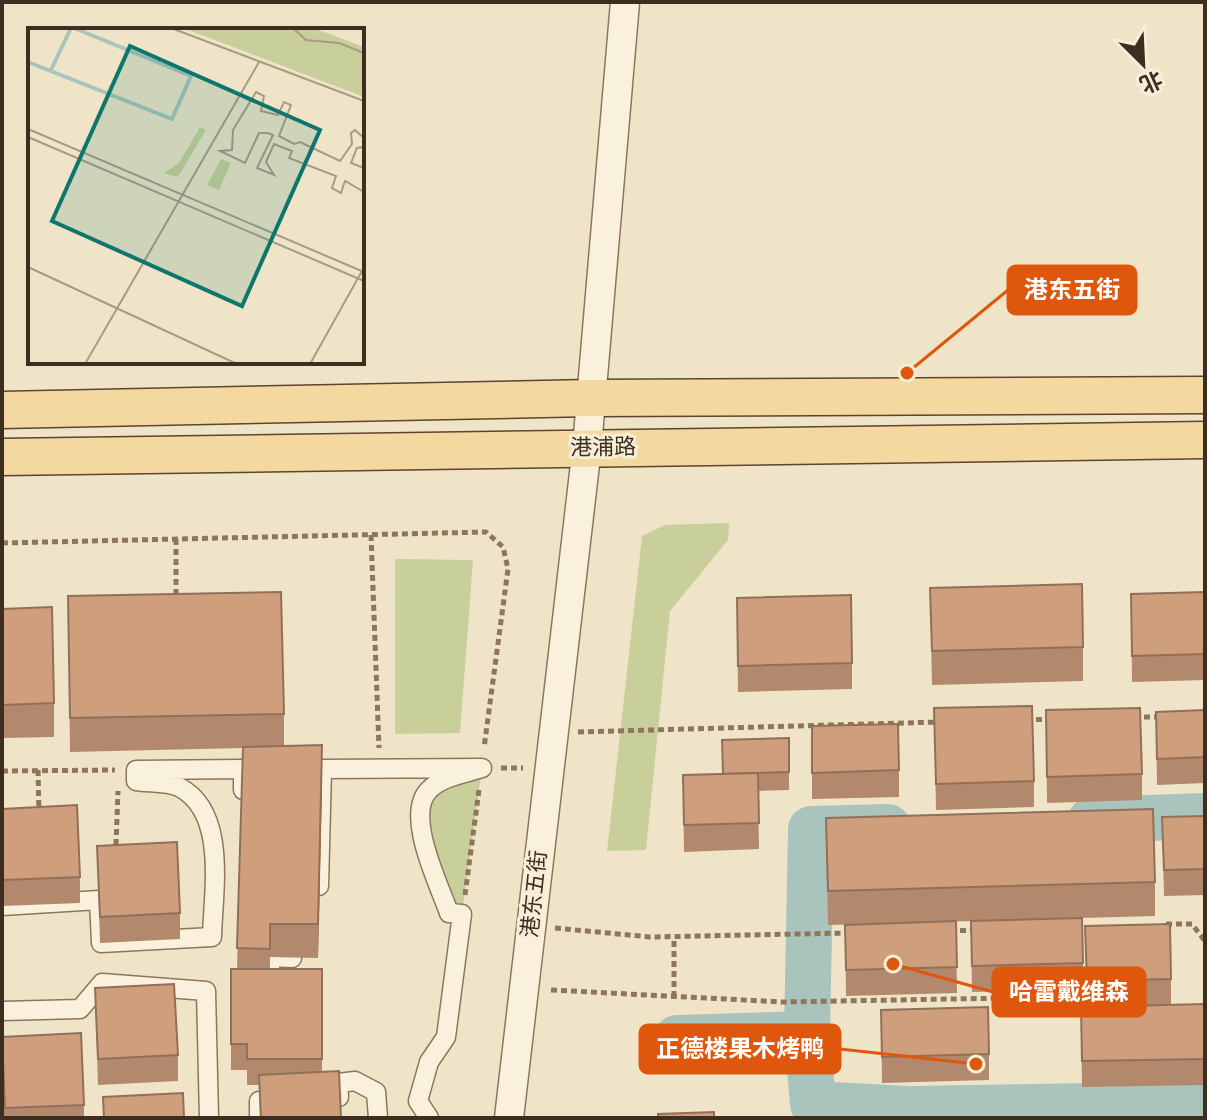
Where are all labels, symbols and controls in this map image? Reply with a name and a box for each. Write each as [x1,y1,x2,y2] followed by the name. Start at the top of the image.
[1103,24,1183,104] north arrow
[28,28,364,364] inset map
[1135,65,1166,99] text: 北
[1008,266,1136,314] callout: 港东五街
[1024,276,1120,304] text: 港东五街
[570,433,636,461] street label: 港浦路
[516,849,552,939] street label: 港东五街
[993,968,1145,1016] callout: 哈雷戴维森
[1009,978,1129,1006] text: 哈雷戴维森
[640,1025,840,1073] callout: 正德楼果木烤鸭
[656,1035,824,1063] text: 正德楼果木烤鸭

